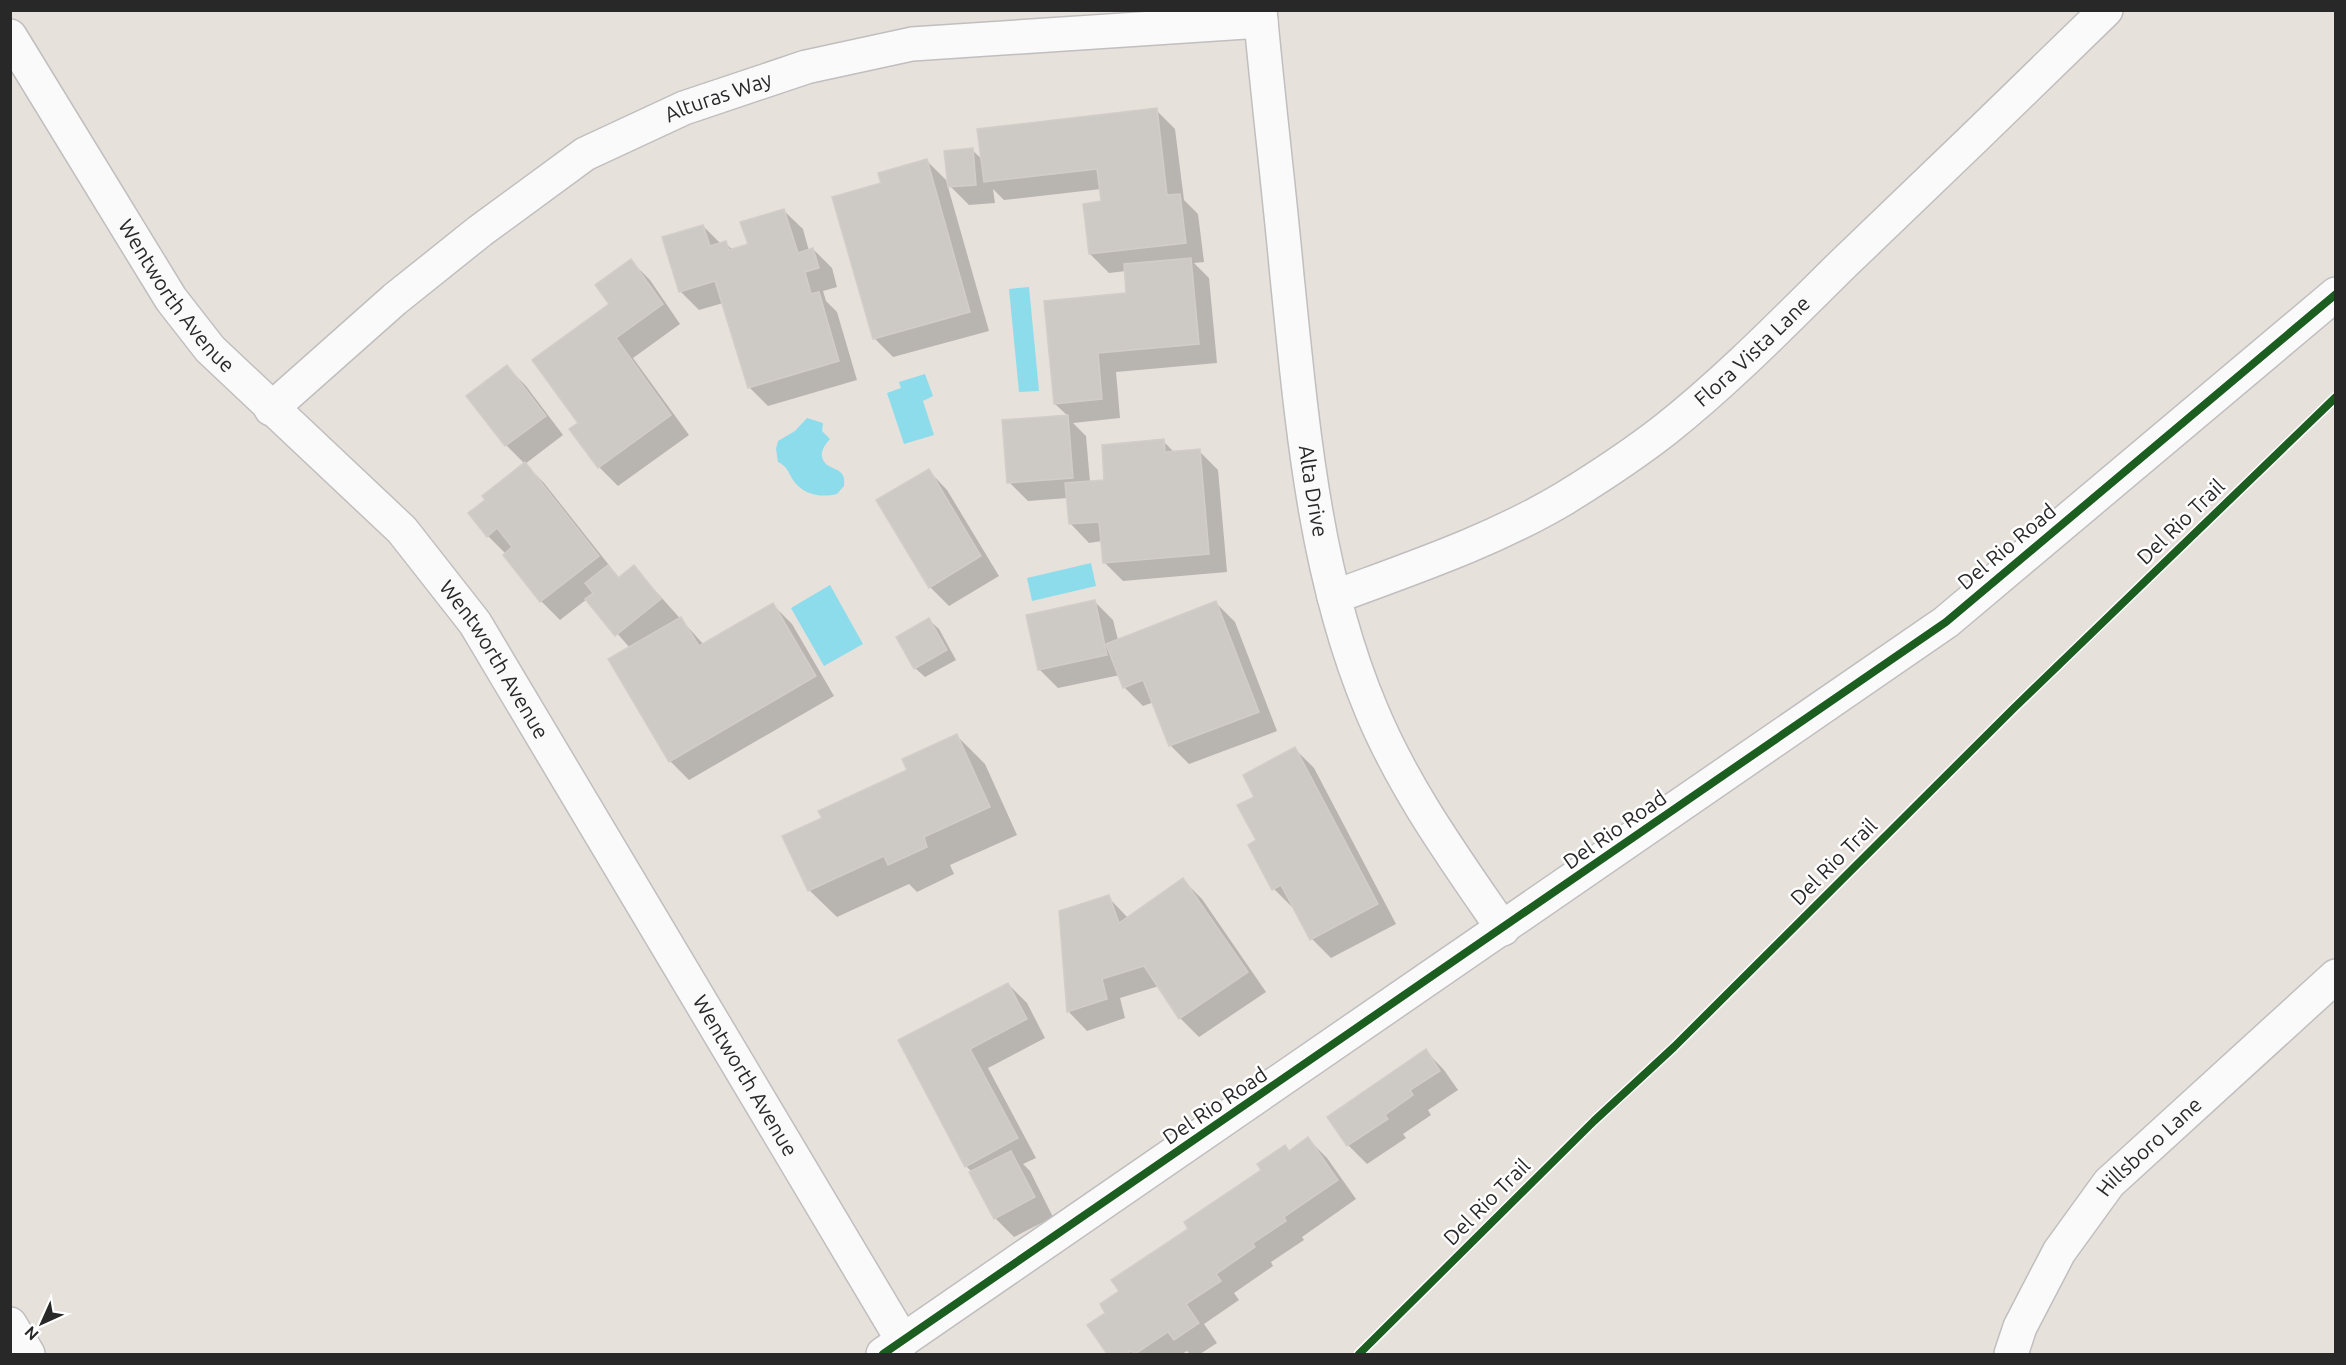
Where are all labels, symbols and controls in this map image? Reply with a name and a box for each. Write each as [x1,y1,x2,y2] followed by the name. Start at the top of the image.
[660,66,775,126] street label: Alturas Way
[114,215,240,377] street label: Wentworth Avenue
[1689,291,1814,411] street label: Flora Vista Lane
[1295,443,1333,539] street label: Alta Drive
[2132,474,2229,569] street label: Del Rio Trail
[1953,498,2060,594] street label: Del Rio Road
[435,575,554,743] street label: Wentworth Avenue
[1558,785,1671,874] street label: Del Rio Road
[1785,813,1881,909] street label: Del Rio Trail
[688,990,803,1160] street label: Wentworth Avenue
[1158,1062,1271,1149] street label: Del Rio Road
[2091,1092,2206,1200] street label: Hillsboro Lane
[1438,1153,1534,1249] street label: Del Rio Trail
[12,1293,72,1353] north arrow
[21,1323,42,1344] text: N

